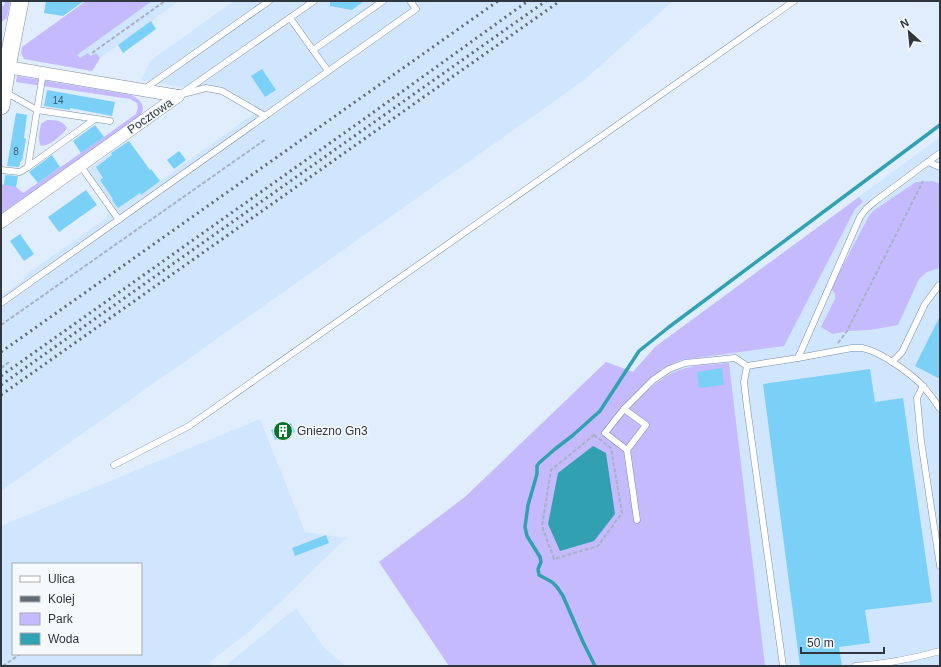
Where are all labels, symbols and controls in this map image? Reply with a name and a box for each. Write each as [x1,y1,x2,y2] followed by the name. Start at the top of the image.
[889,12,929,52] north arrow
[898,16,911,30] text: N
[52,95,64,106] house number: 14
[125,95,176,137] street label: Pocztowa
[13,146,19,157] house number: 8
[272,420,294,442] building icon: Gniezno Gn3
[297,424,368,438] place label: Gniezno Gn3
[12,563,142,655] legend
[48,572,75,586] text: Ulica
[48,592,75,606] text: Kolej
[48,612,74,626] text: Park
[801,629,884,655] scale bar
[48,632,79,646] text: Woda
[807,636,834,650] text: 50 m

